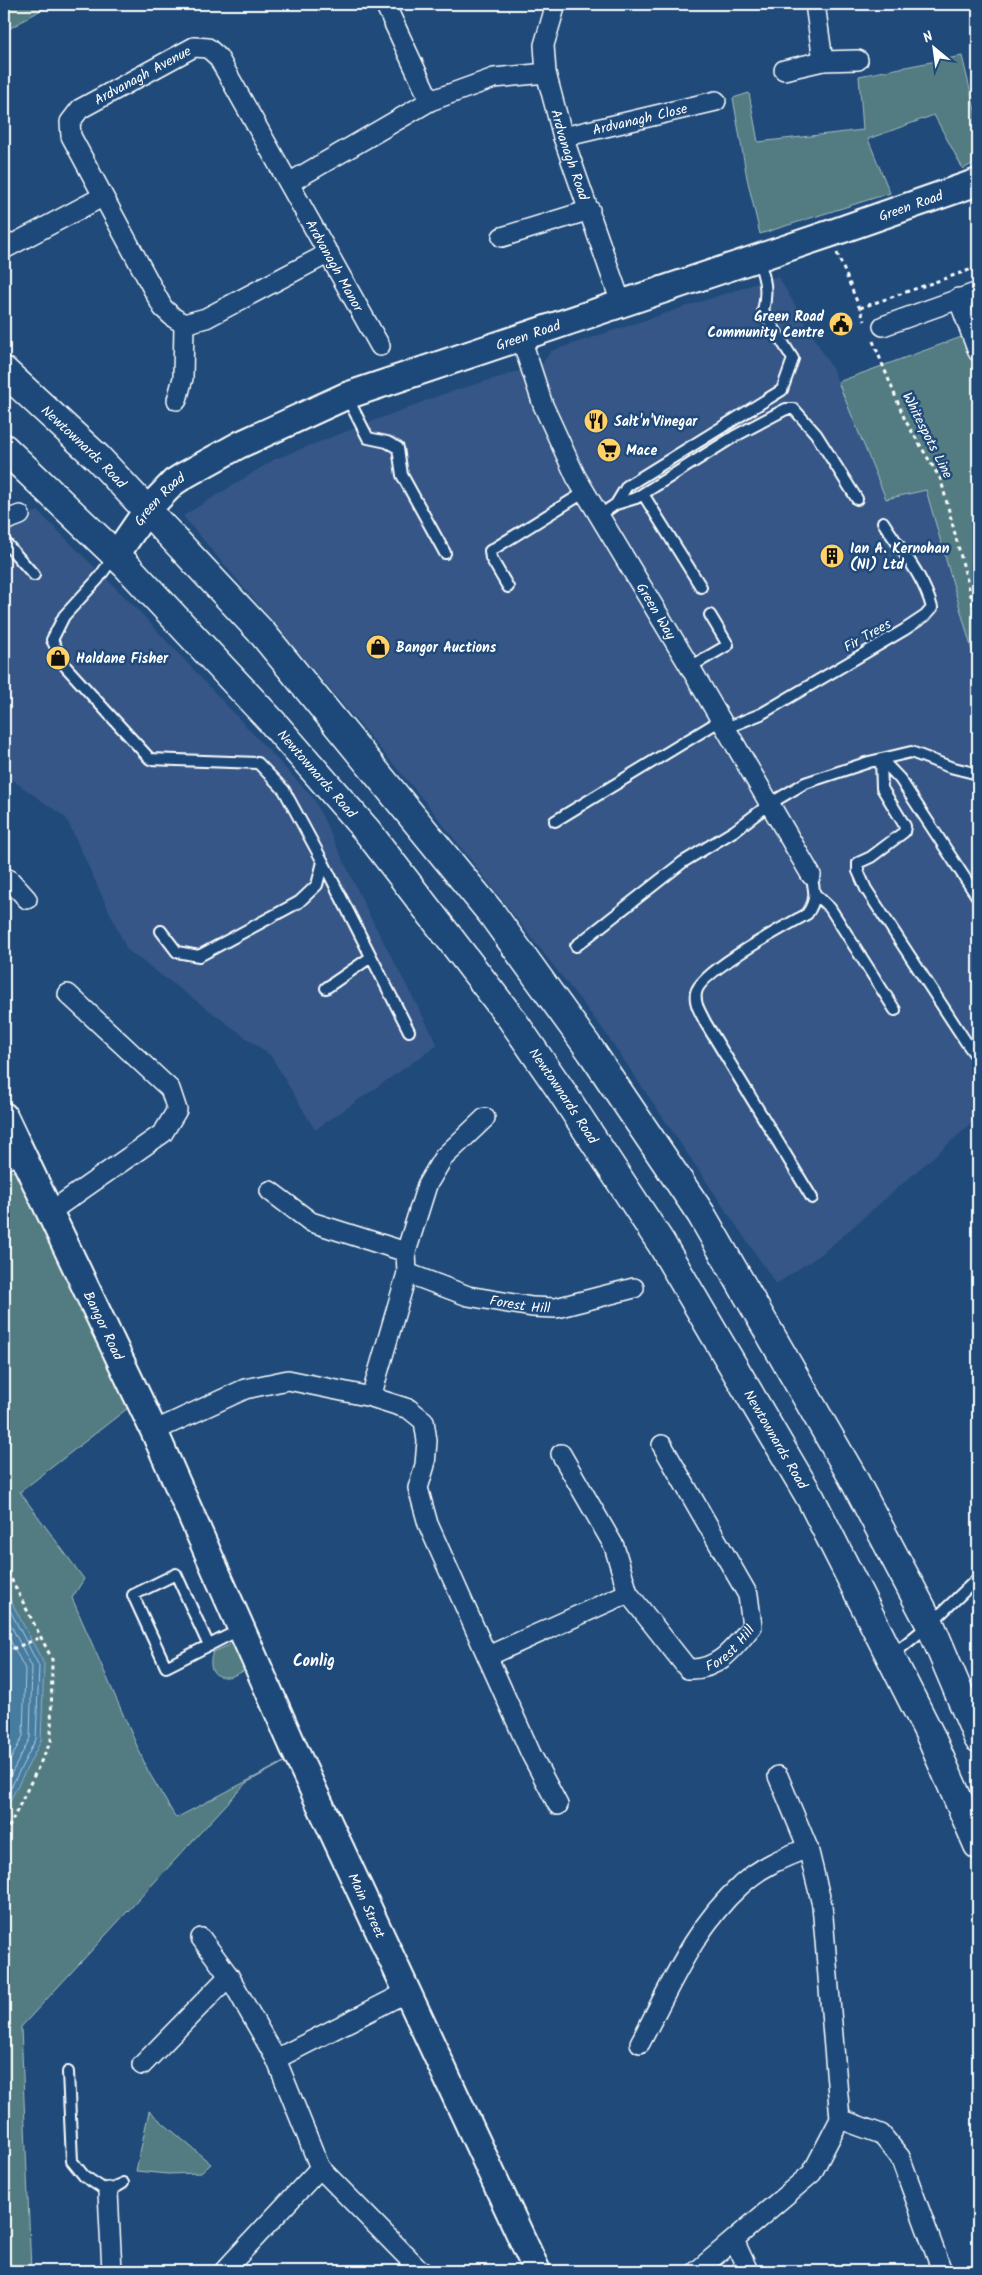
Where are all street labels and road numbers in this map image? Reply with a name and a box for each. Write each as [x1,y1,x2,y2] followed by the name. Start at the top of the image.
[90,40,196,111] street label: Ardvanagh Avenue
[590,98,691,142] street label: Ardvanagh Close
[544,107,595,204] street label: Ardvanagh Road
[876,185,947,228] street label: Green Road
[299,216,369,317] street label: Ardvanagh Manor
[493,315,565,357] street label: Green Road
[896,388,959,483] street label: Whitespots Line
[36,400,132,495] street label: Newtownards Road
[129,467,191,531] street label: Green Road
[630,579,681,645] street label: Green Way
[840,613,895,658] street label: Fir Trees
[271,725,362,824] street label: Newtownards Road
[523,1044,604,1150] street label: Newtownards Road
[77,1288,129,1365] street label: Bangor Road
[488,1290,551,1320] street label: Forest Hill
[737,1386,813,1494] street label: Newtownards Road
[702,1620,761,1678] street label: Forest Hill
[341,1870,391,1943] street label: Main Street

